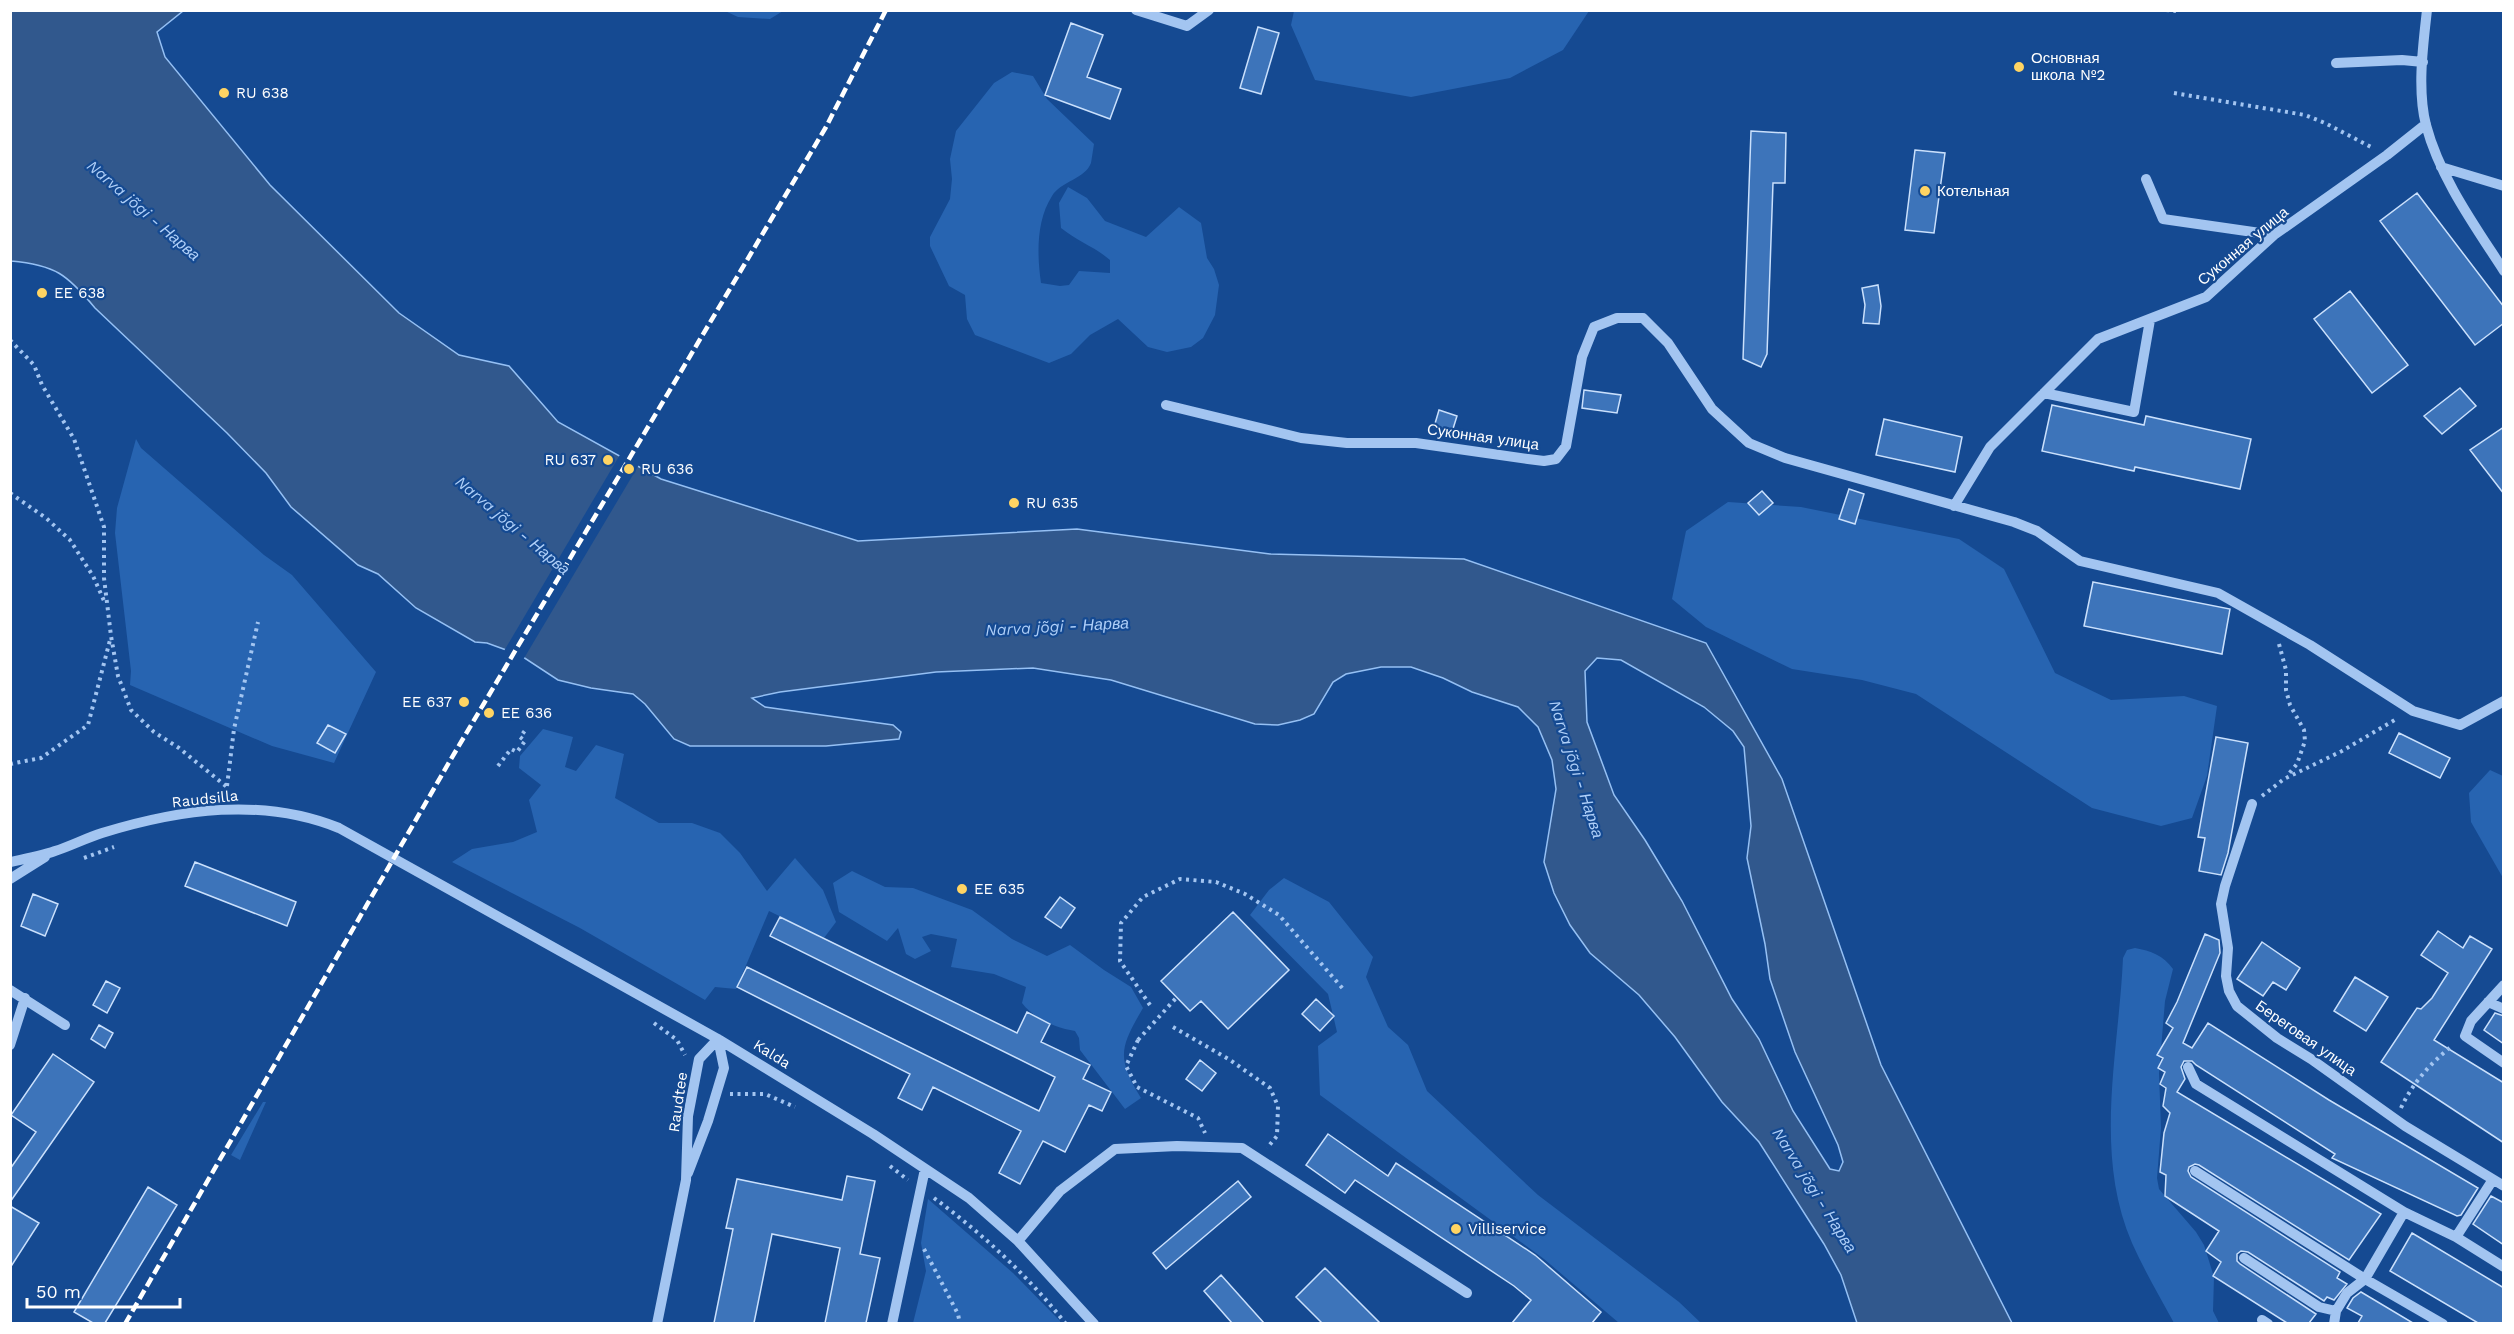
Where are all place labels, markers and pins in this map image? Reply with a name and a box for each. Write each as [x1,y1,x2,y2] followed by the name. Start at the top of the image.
[2031,49,2105,84] place label: Основная школа №2
[2012,60,2026,74] marker: Основная школа №2
[236,84,289,102] place label: RU 638
[217,86,231,100] marker: RU 638
[1937,182,2010,200] place label: Котельная
[1918,184,1932,198] marker: Котельная
[54,284,105,302] place label: EE 638
[35,286,49,300] marker: EE 638
[545,451,596,469] place label: RU 637
[601,453,615,467] marker: RU 637
[641,460,694,478] place label: RU 636
[622,462,636,476] marker: RU 636
[1026,494,1078,512] place label: RU 635
[1007,496,1021,510] marker: RU 635
[402,693,452,711] place label: EE 637
[457,695,471,709] marker: EE 637
[501,704,552,722] place label: EE 636
[482,706,496,720] marker: EE 636
[974,880,1025,898] place label: EE 635
[955,882,969,896] marker: EE 635
[1468,1220,1546,1238] place label: Villiservice
[1449,1222,1463,1236] marker: Villiservice

